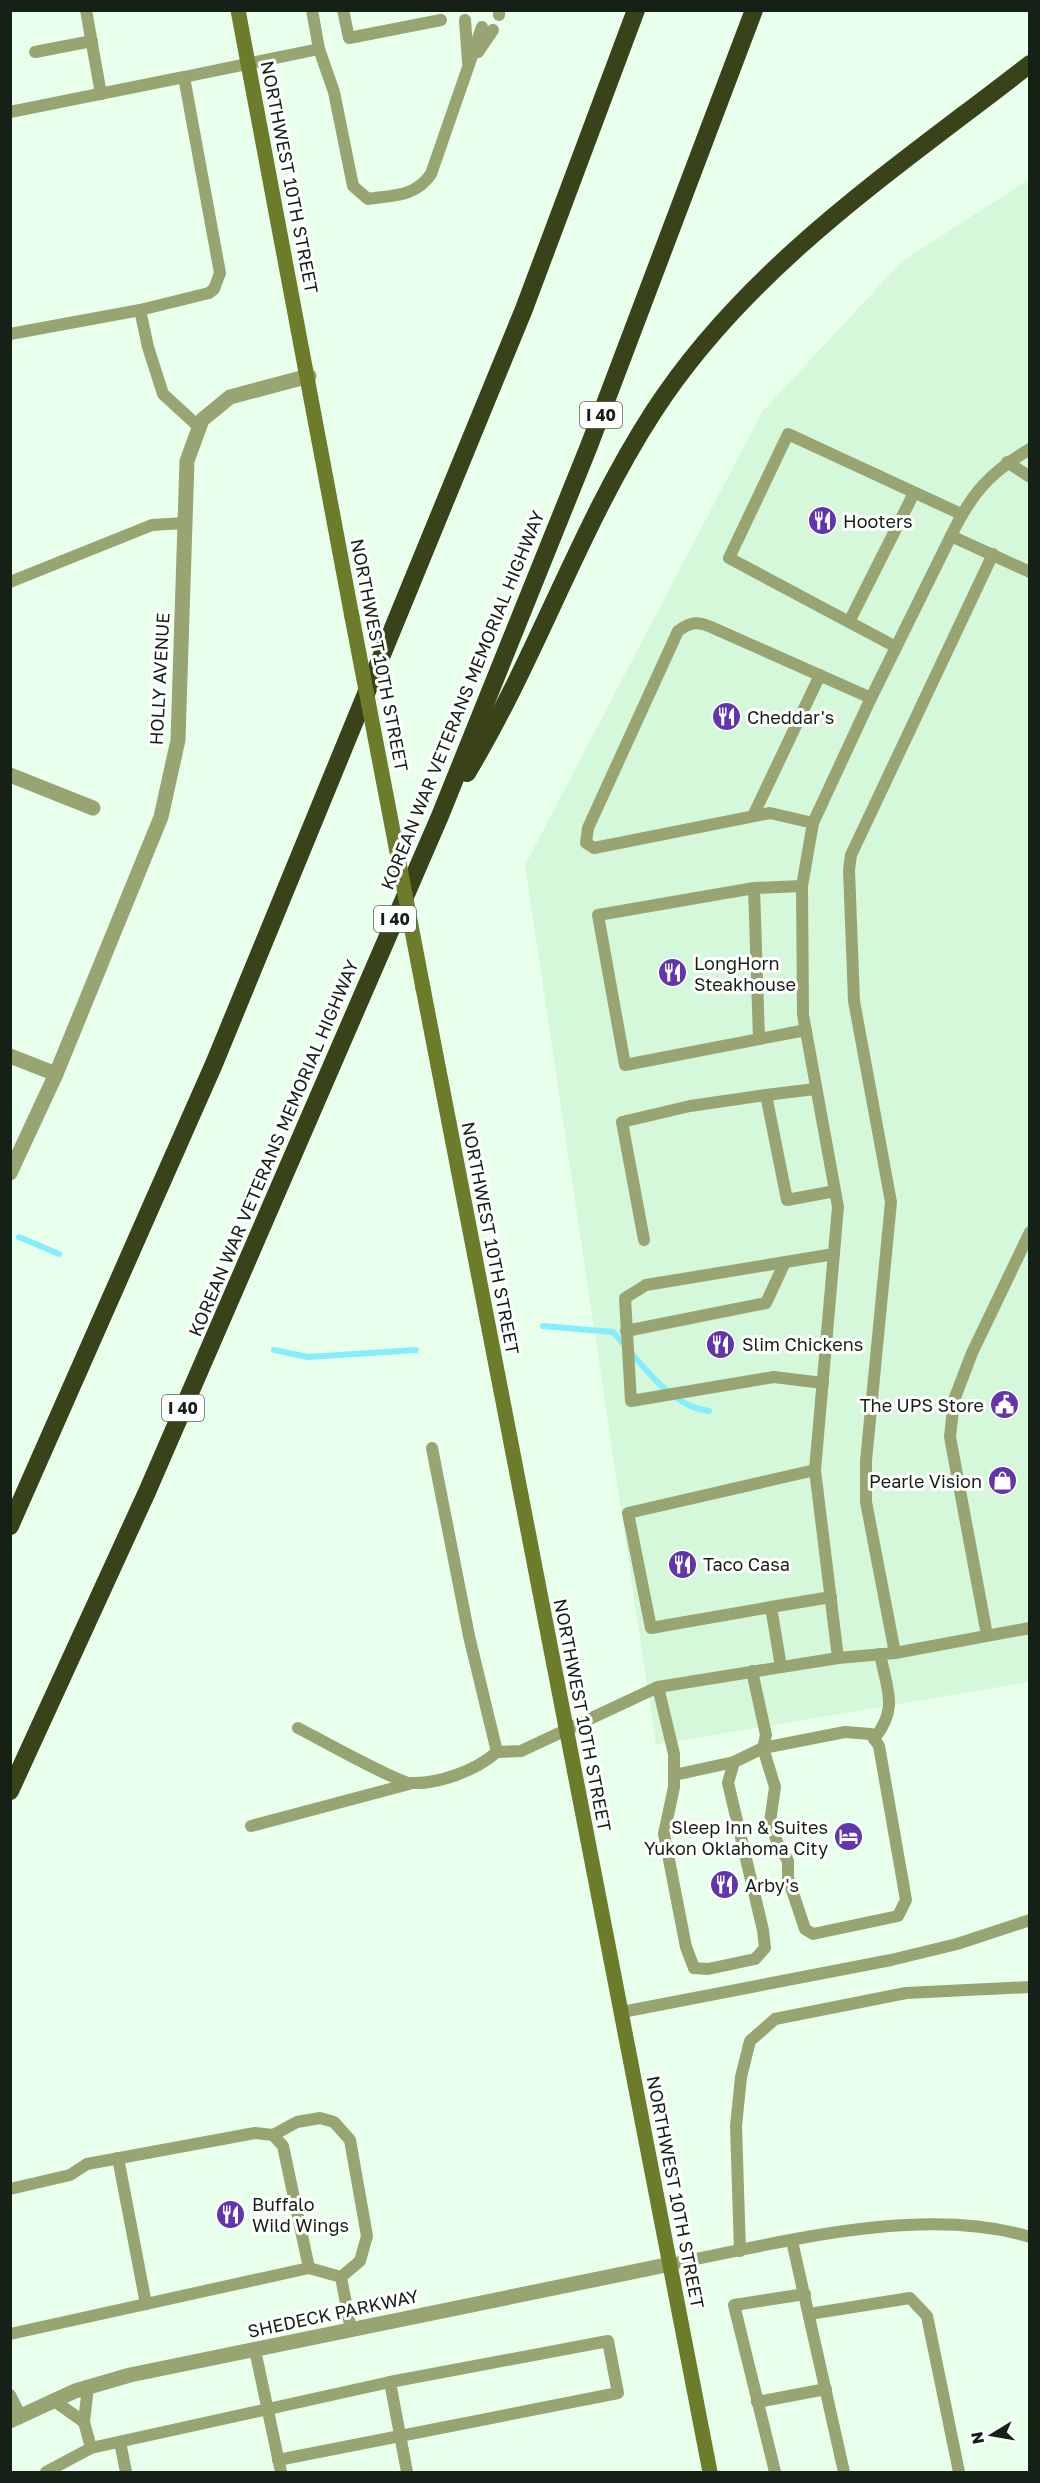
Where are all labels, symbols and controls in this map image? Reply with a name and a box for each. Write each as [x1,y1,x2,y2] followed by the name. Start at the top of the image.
[257,59,323,295] street label: NORTHWEST 10TH STREET
[580,402,622,428] road number: I 40
[806,505,838,537] restaurant icon: Hooters
[376,507,549,893] street label: KOREAN WAR VETERANS MEMORIAL HIGHWAY
[843,510,912,532] place label: Hooters
[347,537,413,773] street label: NORTHWEST 10TH STREET
[145,612,173,746] street label: HOLLY AVENUE
[710,701,742,733] restaurant icon: Cheddar's
[747,706,834,728] place label: Cheddar's
[374,906,416,932] road number: I 40
[694,952,796,995] place label: LongHorn Steakhouse
[183,956,363,1340] street label: KOREAN WAR VETERANS MEMORIAL HIGHWAY
[657,957,689,989] restaurant icon: LongHorn Steakhouse
[458,1120,524,1356] street label: NORTHWEST 10TH STREET
[705,1328,737,1360] restaurant icon: Slim Chickens
[742,1333,863,1355] place label: Slim Chickens
[989,1389,1021,1421] public building icon: The UPS Store
[859,1394,984,1416] place label: The UPS Store
[162,1395,204,1421] road number: I 40
[987,1465,1019,1497] shop icon: Pearle Vision
[869,1470,982,1492] place label: Pearle Vision
[666,1548,698,1580] restaurant icon: Taco Casa
[703,1553,790,1575] place label: Taco Casa
[550,1597,616,1833] street label: NORTHWEST 10TH STREET
[644,1816,828,1859] place label: Sleep Inn & Suites Yukon Oklahoma City
[833,1821,865,1853] hotel icon: Sleep Inn & Suites Yukon Oklahoma City
[708,1869,740,1901] restaurant icon: Arby's
[745,1874,799,1896] place label: Arby's
[643,2074,709,2310] street label: NORTHWEST 10TH STREET
[252,2193,349,2236] place label: Buffalo Wild Wings
[215,2198,247,2230] restaurant icon: Buffalo Wild Wings
[246,2284,421,2342] street label: SHEDECK PARKWAY
[962,2405,1022,2465] north arrow
[966,2430,988,2446] text: N

